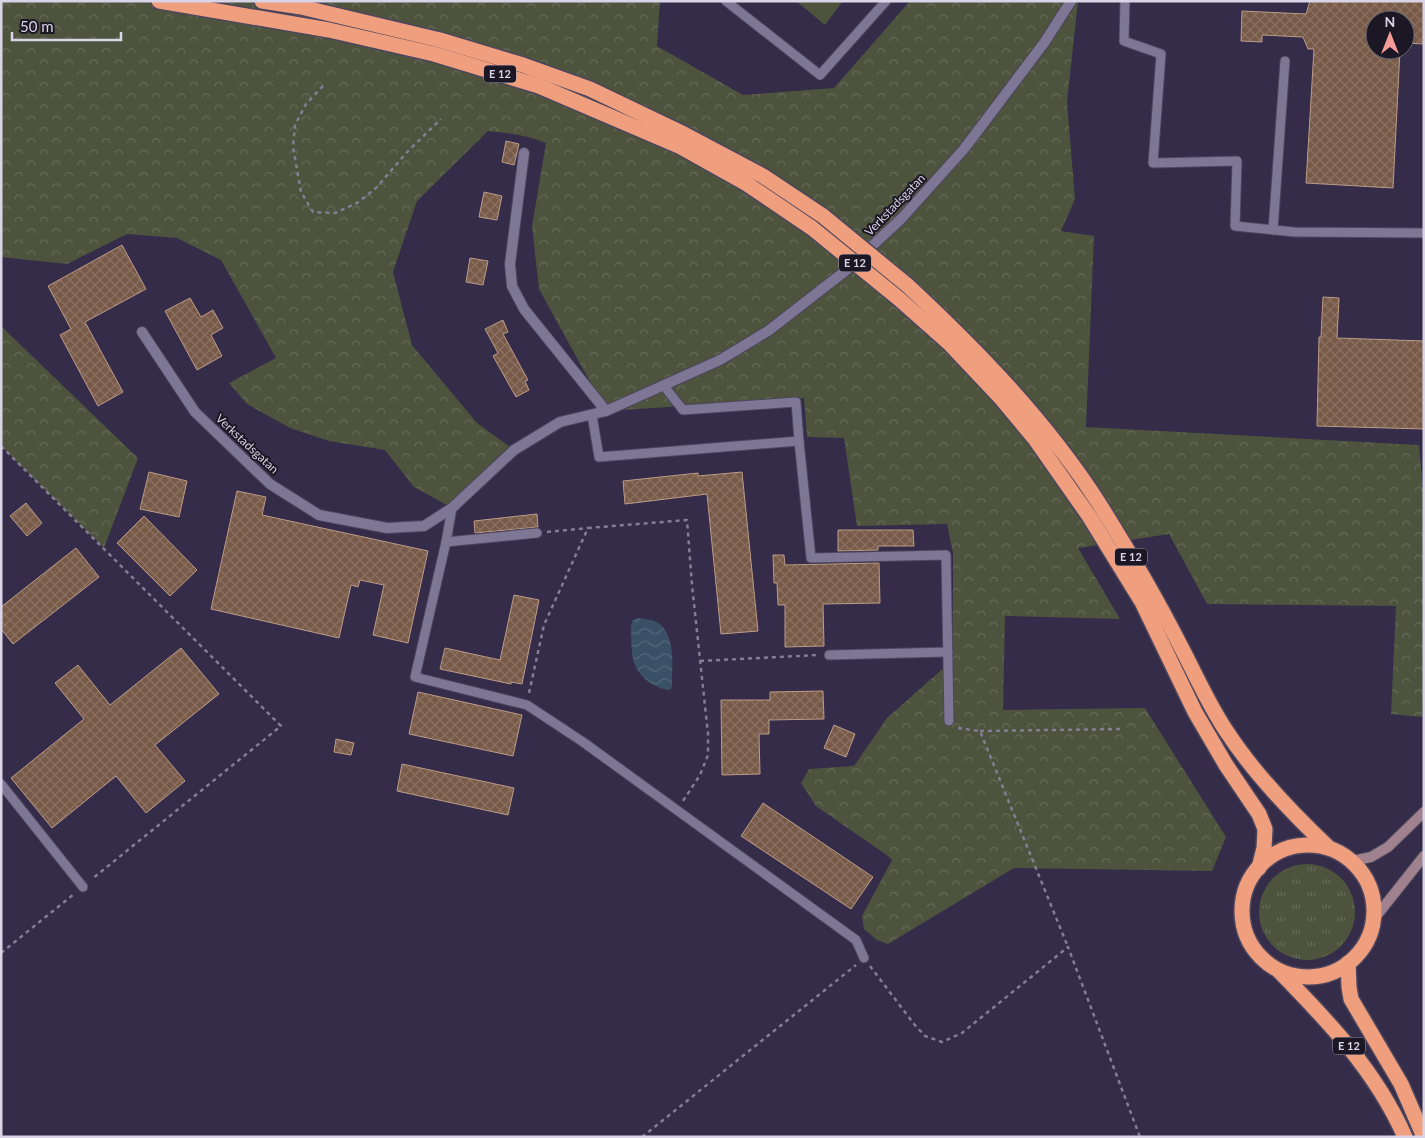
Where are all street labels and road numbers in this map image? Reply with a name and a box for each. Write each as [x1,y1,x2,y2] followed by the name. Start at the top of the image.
[484,66,516,82] road number: E 12
[861,171,928,239] street label: Verkstadsgatan
[839,254,871,272] road number: E 12
[213,411,282,477] street label: Verkstadsgatan
[1115,548,1147,566] road number: E 12
[1333,1038,1365,1054] road number: E 12

